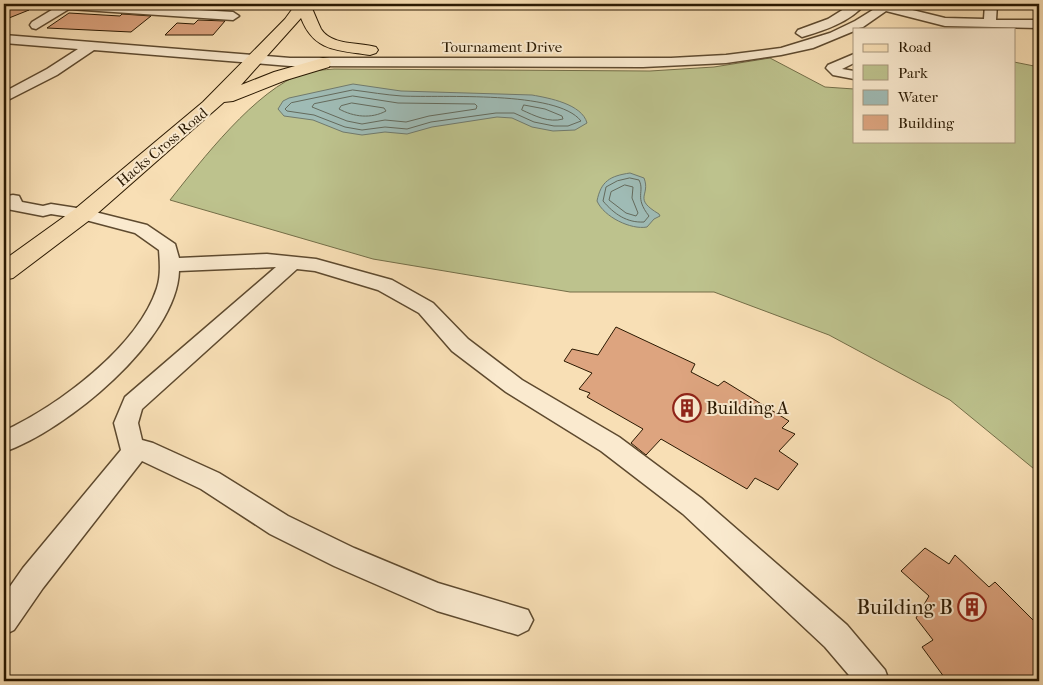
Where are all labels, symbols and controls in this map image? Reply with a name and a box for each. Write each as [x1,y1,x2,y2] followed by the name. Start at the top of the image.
[853,28,1016,142] legend
[442,38,563,56] street label: Tournament Drive
[898,38,932,56] text: Road
[898,64,928,82] text: Park
[897,88,938,106] text: Water
[113,103,212,190] street label: Hacks Cross Road
[898,114,955,132] text: Building
[672,393,702,423] building icon: Building A
[706,398,789,419] place label: Building A
[957,592,987,622] building icon: Building B
[856,595,953,619] place label: Building B

